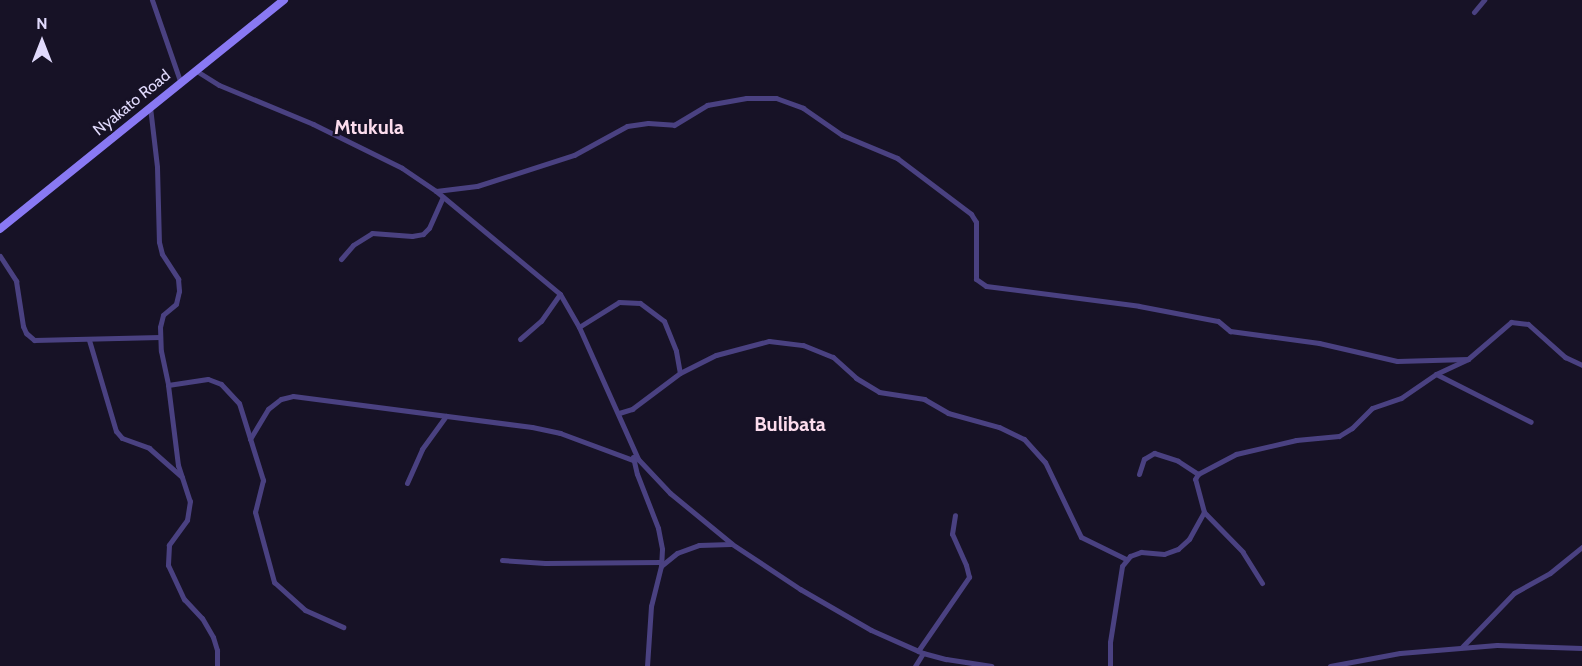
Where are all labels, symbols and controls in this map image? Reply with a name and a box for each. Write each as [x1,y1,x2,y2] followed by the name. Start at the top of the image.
[12,12,72,72] north arrow
[36,14,48,33] text: N
[90,66,174,140] street label: Nyakato Road
[334,115,404,139] district label: Mtukula
[754,412,826,436] district label: Bulibata

